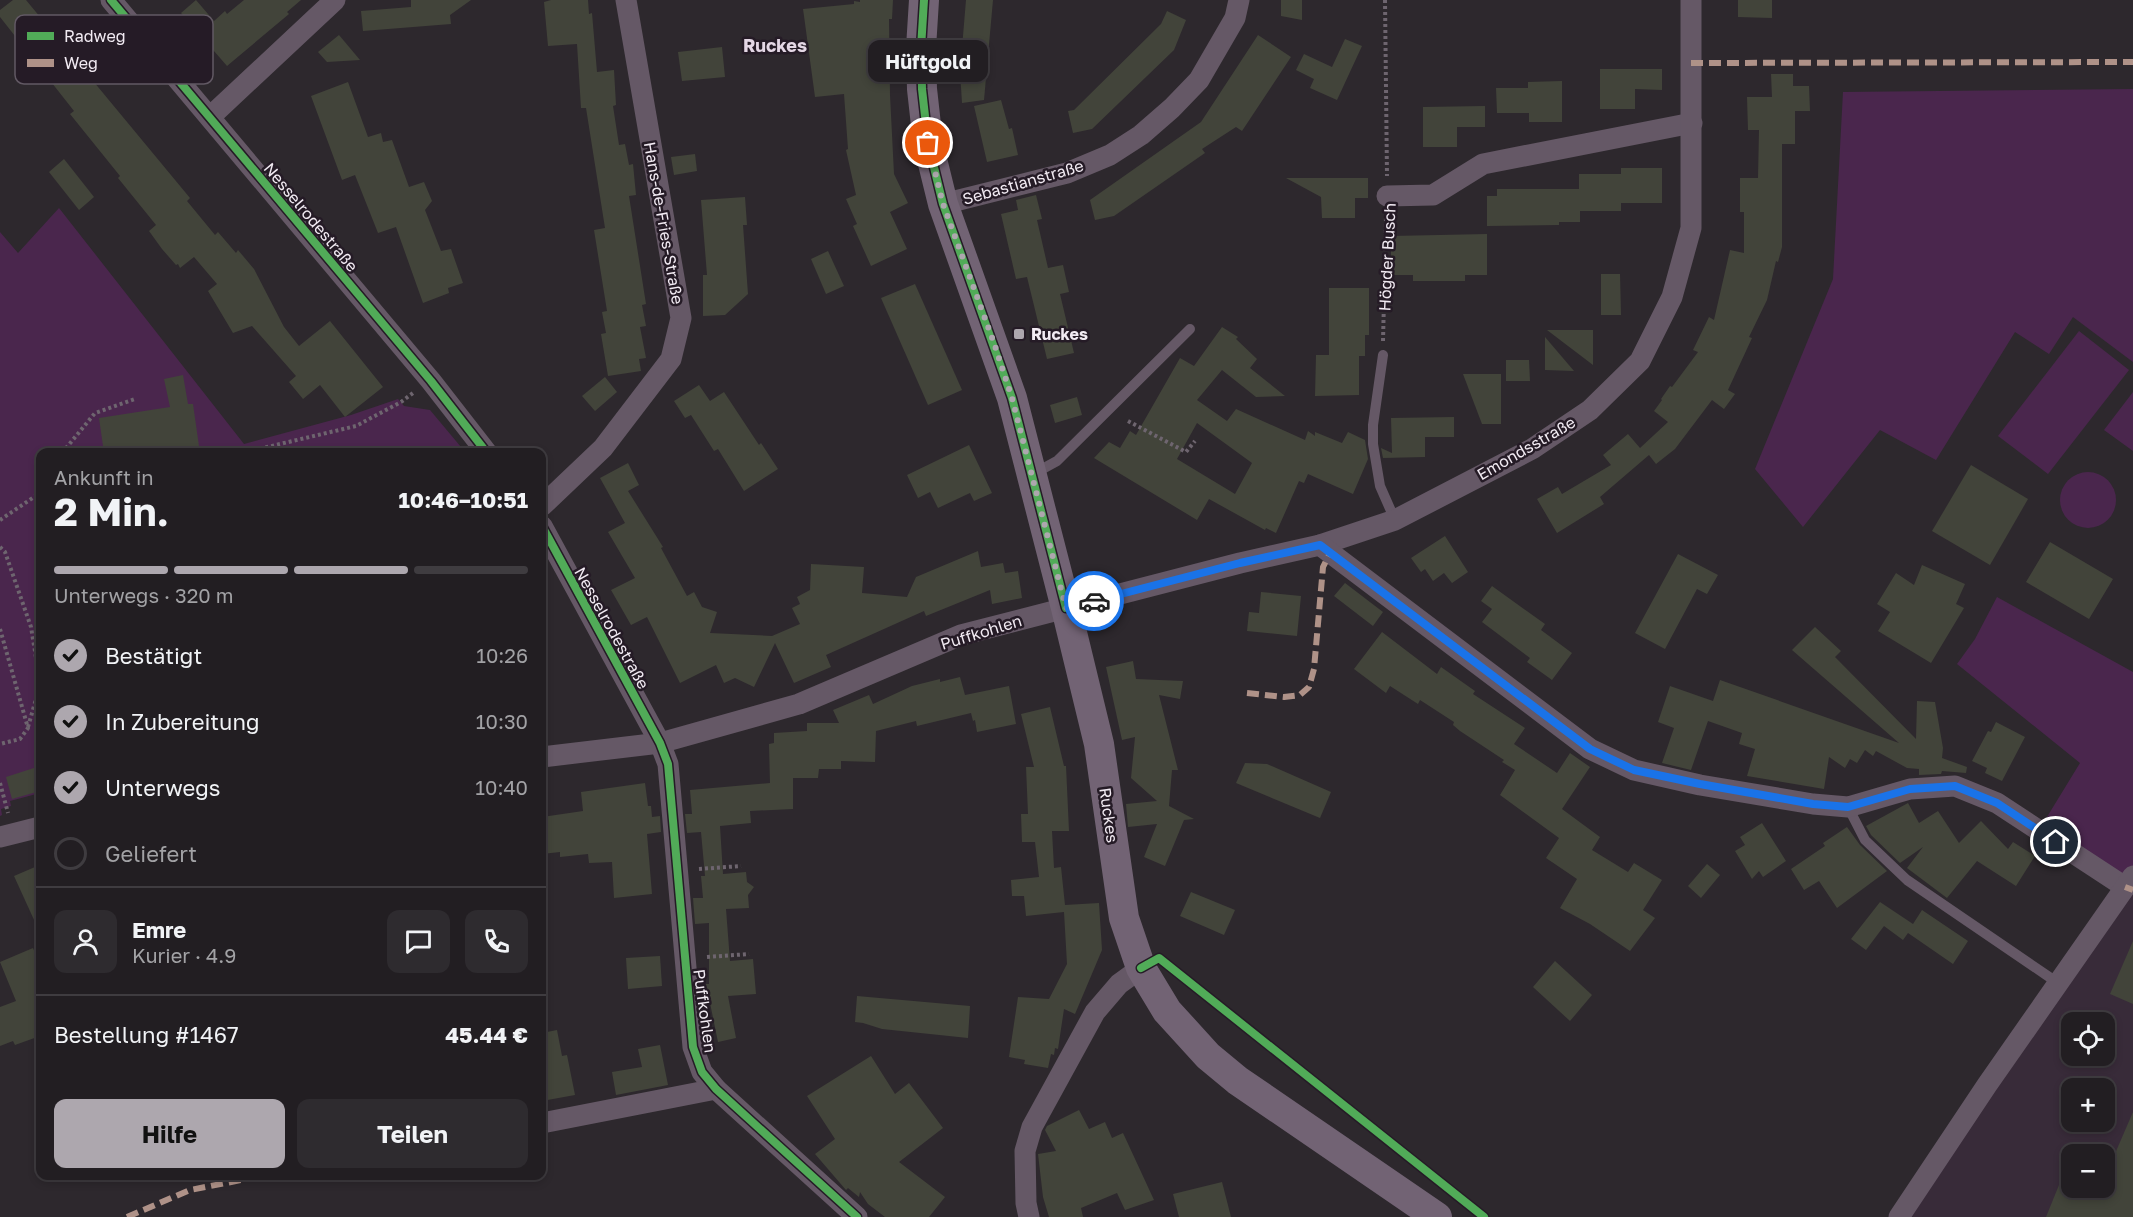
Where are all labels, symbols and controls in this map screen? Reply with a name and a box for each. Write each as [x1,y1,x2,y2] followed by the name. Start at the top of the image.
[15,15,213,84] legend
[64,26,126,46] text: Radweg
[743,34,807,56] district label: Ruckes
[868,41,988,83] callout: Hüftgold
[885,49,971,73] text: Hüftgold
[64,53,98,73] text: Weg
[902,117,953,168] pin
[911,126,944,159] icon: bag
[640,140,688,306] street label: Hans-de-Fries-Straße
[960,155,1086,209] street label: Sebastianstraße
[260,158,362,276] street label: Nesselrodestraße
[1374,202,1400,312] street label: Högder Busch
[1031,324,1088,344] place label: Ruckes
[1012,327,1026,341] marker: Ruckes
[1473,412,1579,484] street label: Emondsstraße
[54,465,154,489] text: Ankunft in
[399,486,528,513] text: 10:46–10:51
[54,488,169,535] text: 2 Min.
[570,564,654,692] street label: Nesselrodestraße
[1064,571,1124,631] courier
[54,583,233,607] text: Unterwegs · 320 m
[1078,585,1111,618] icon: car
[938,610,1024,654] street label: Puffkohlen
[54,639,87,672] icon: check
[105,642,202,669] text: Bestätigt
[476,643,528,667] text: 10:26
[54,705,87,738] icon: check
[105,708,260,735] text: In Zubereitung
[476,709,528,733] text: 10:30
[54,771,87,804] icon: check
[105,774,221,801] text: Unterwegs
[475,775,528,799] text: 10:40
[1095,786,1123,844] street label: Ruckes
[2030,816,2081,867] pin
[2039,825,2072,858] icon: home
[105,840,197,867] text: Geliefert
[54,910,117,973] button: person
[387,910,450,973] button: chat
[465,910,528,973] button: phone
[132,916,186,943] text: Emre
[132,943,236,967] text: Kurier · 4.9
[689,968,721,1054] street label: Puffkohlen
[2061,1012,2115,1198] map controls
[2061,1012,2115,1066] button: locate
[54,1021,239,1048] text: Bestellung #1467
[445,1021,528,1048] text: 45.44 €
[2061,1078,2115,1132] button: +
[54,1099,285,1168] button: Hilfe
[297,1099,528,1168] button: Teilen
[2061,1144,2115,1198] button: −

